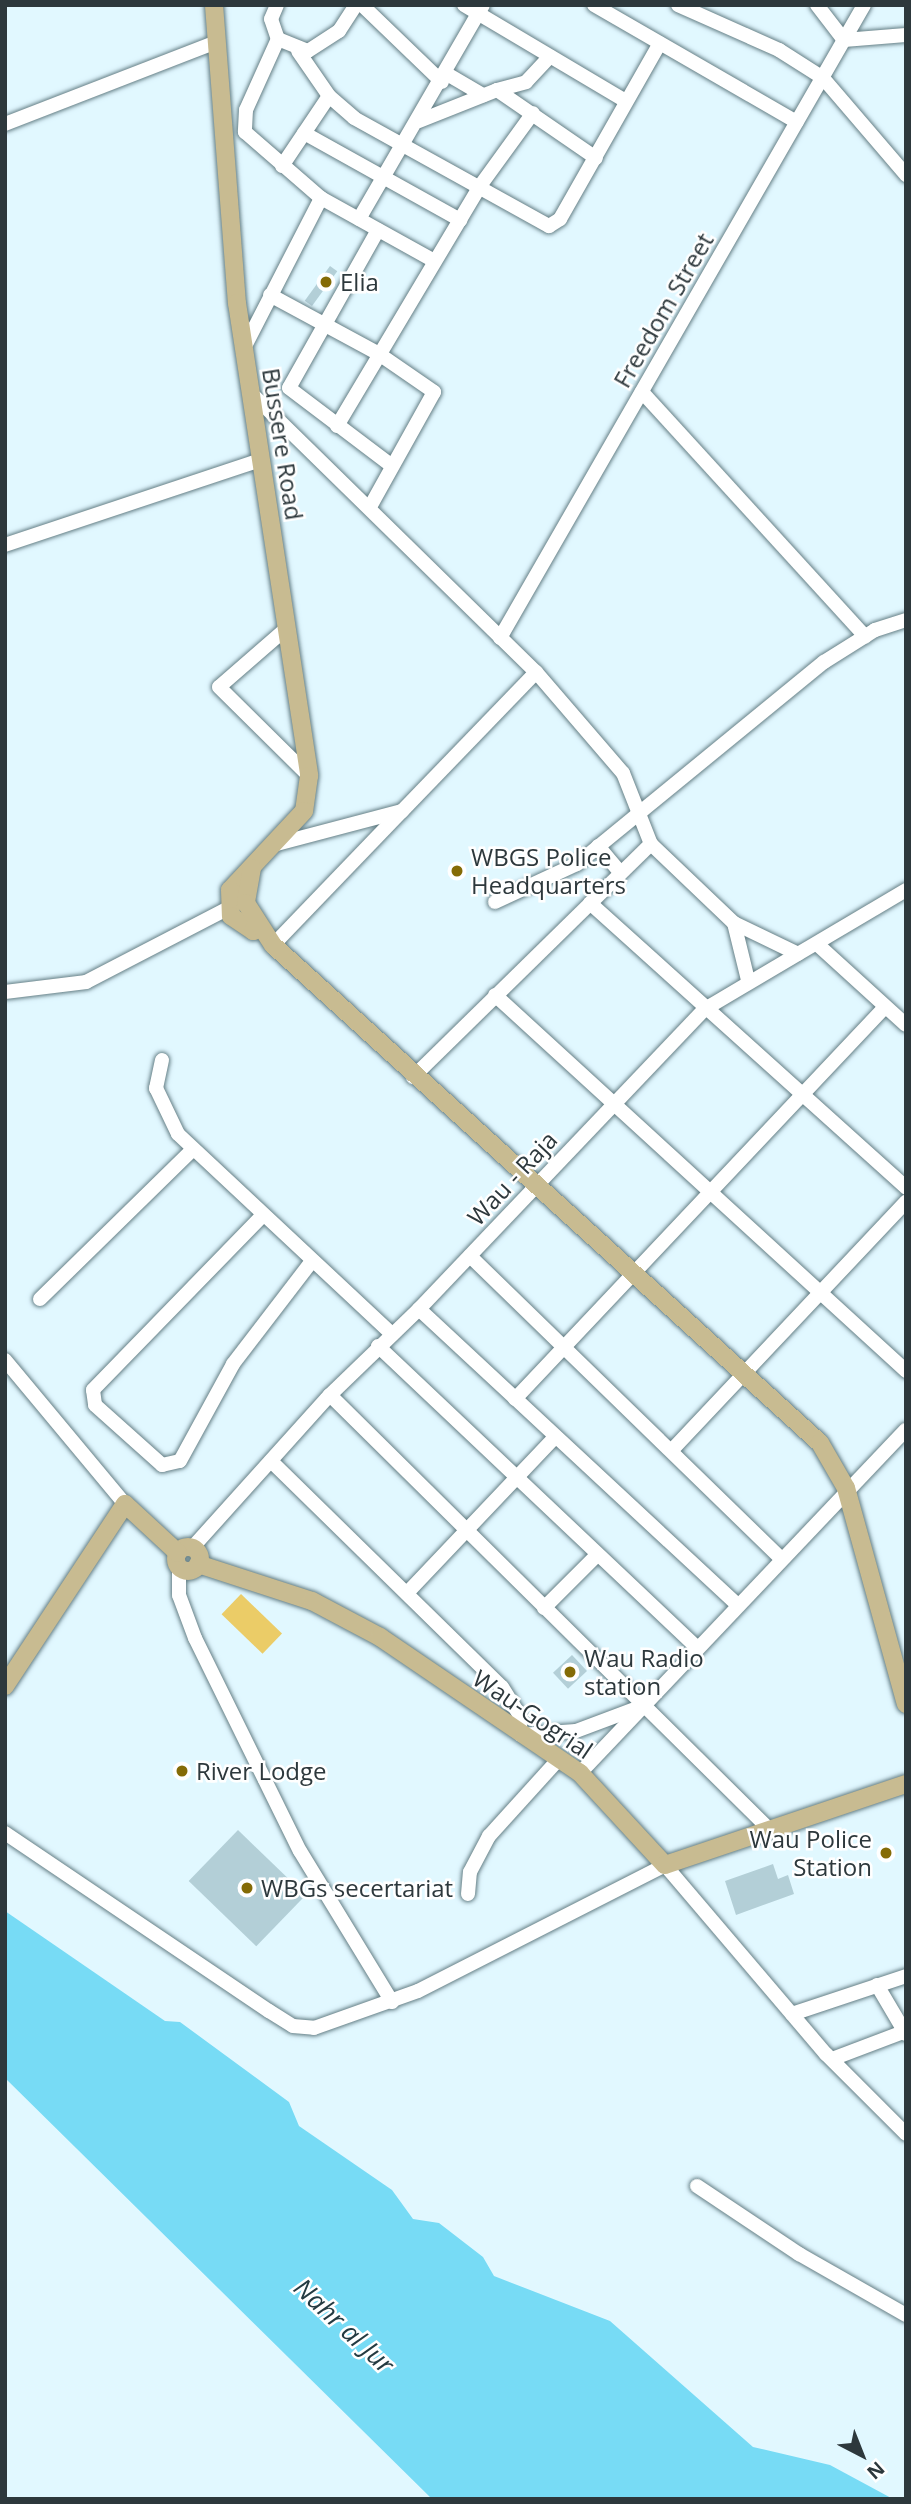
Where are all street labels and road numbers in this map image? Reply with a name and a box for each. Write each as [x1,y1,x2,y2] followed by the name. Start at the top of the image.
[607,228,719,392] street label: Freedom Street
[257,366,309,522] street label: Bussere Road
[461,1125,563,1231] street label: Wau - Raja
[468,1663,598,1765] street label: Wau-Gogrial

